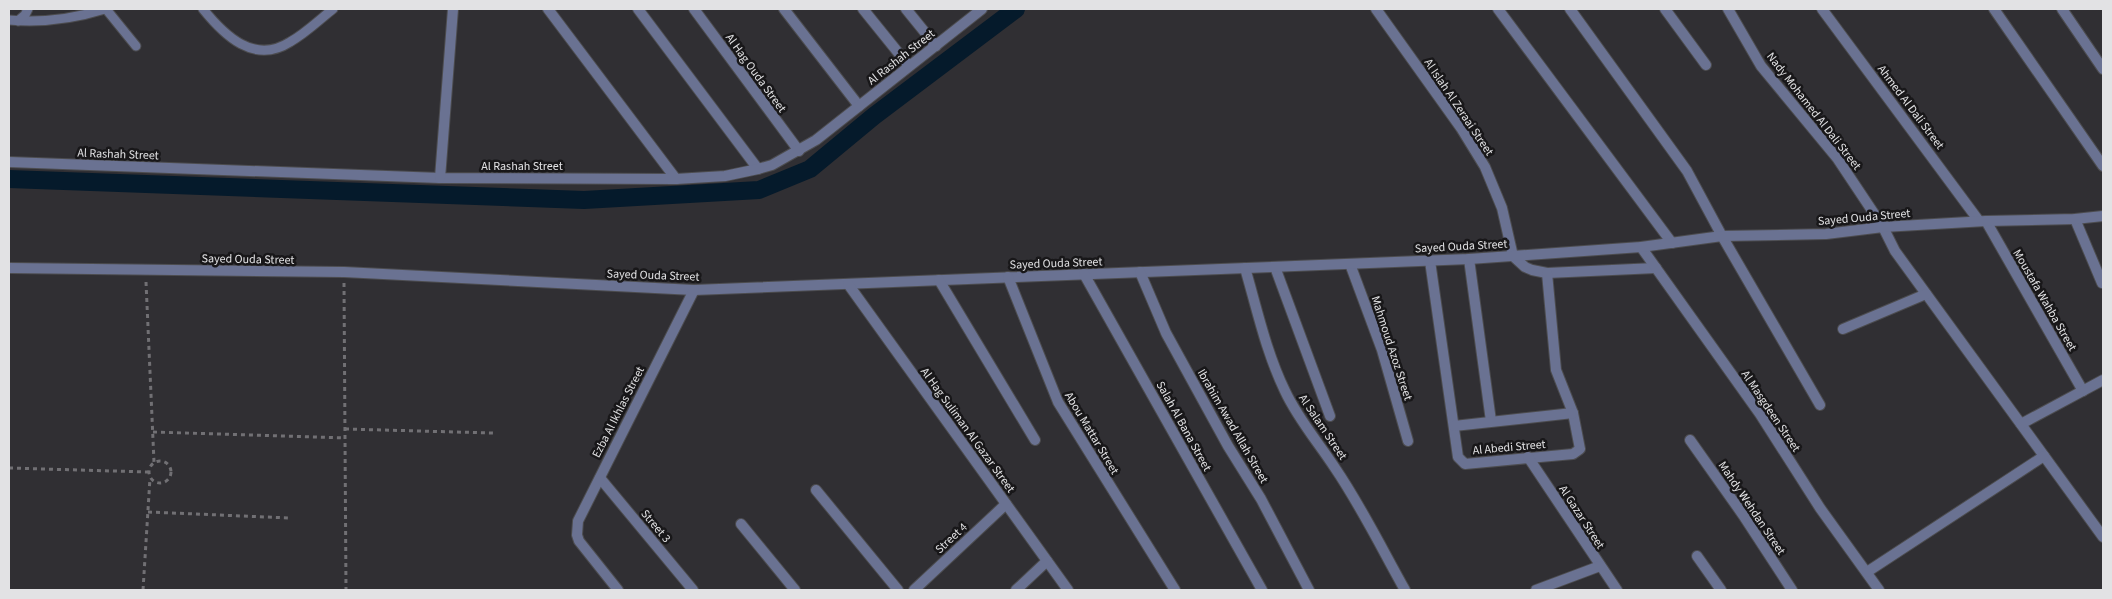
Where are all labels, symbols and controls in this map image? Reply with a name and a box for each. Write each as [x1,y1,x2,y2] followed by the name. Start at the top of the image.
[864,26,939,89] street label: Al Rashah Street
[721,30,790,116] street label: Al Hag Ouda Street
[1762,49,1865,174] street label: Nady Mohamed Al Dali Street
[1420,55,1497,159] street label: Al Islah Al Zeraai Street
[1873,61,1948,153] street label: Ahmed Al Dali Street
[77,145,159,164] street label: Al Rashah Street
[481,158,563,175] street label: Al Rashah Street
[1817,205,1911,230] street label: Sayed Ouda Street
[1414,236,1508,257] street label: Sayed Ouda Street
[2008,246,2081,354] street label: Moustafa Wahba Street
[201,250,294,269] street label: Sayed Ouda Street
[1009,253,1103,274] street label: Sayed Ouda Street
[606,265,700,286] street label: Sayed Ouda Street
[1367,294,1416,403] street label: Mahmoud Azoz Street
[588,364,649,461] street label: Ezba Al Ikhlas Street
[916,364,1019,496] street label: Al Hag Suliman Al Gazar Street
[1193,366,1272,487] street label: Ibrahim Awad Allah Street
[1737,367,1804,456] street label: Al Masgdeen Street
[1152,378,1215,474] street label: Salah Al Bana Street
[1060,389,1123,478] street label: Abou Mattar Street
[1294,391,1351,464] street label: Al Salam Street
[1472,436,1546,459] street label: Al Abedi Street
[1714,458,1789,558] street label: Mahdy Wehdan Street
[1555,482,1609,552] street label: Al Gazar Street
[637,506,674,547] street label: Street 3
[931,519,971,558] street label: Street 4

